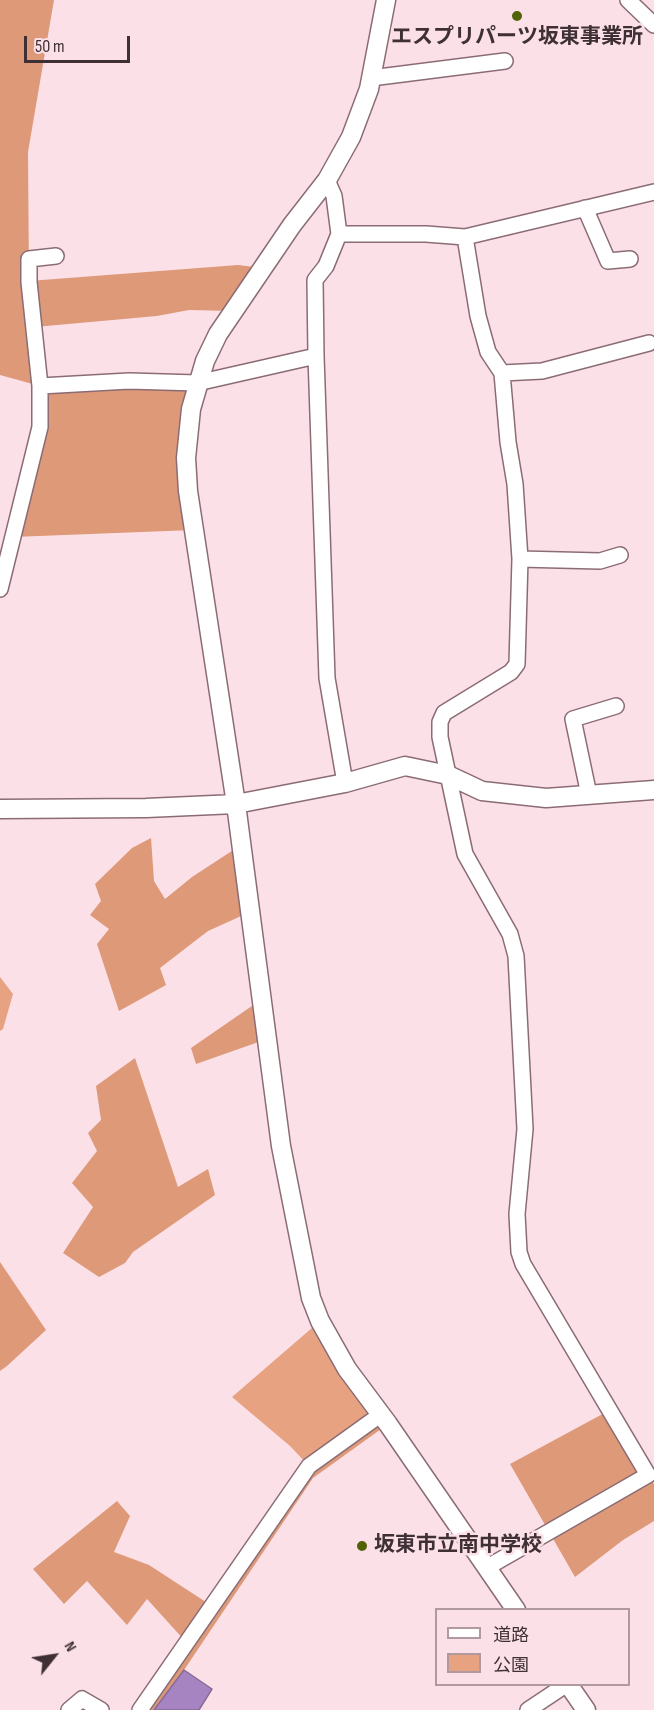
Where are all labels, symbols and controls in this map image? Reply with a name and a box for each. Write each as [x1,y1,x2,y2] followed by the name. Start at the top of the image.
[510,9,524,23] marker: エスプリパーツ坂東事業所
[27,24,134,62] scale bar
[391,25,643,51] place label: エスプリパーツ坂東事業所
[35,36,65,57] text: 50 m
[374,1533,542,1559] place label: 坂東市立南中学校
[355,1539,369,1553] marker: 坂東市立南中学校
[435,1608,630,1686] legend
[493,1625,529,1646] text: 道路
[24,1626,84,1686] north arrow
[60,1638,80,1655] text: N
[493,1655,529,1676] text: 公園

